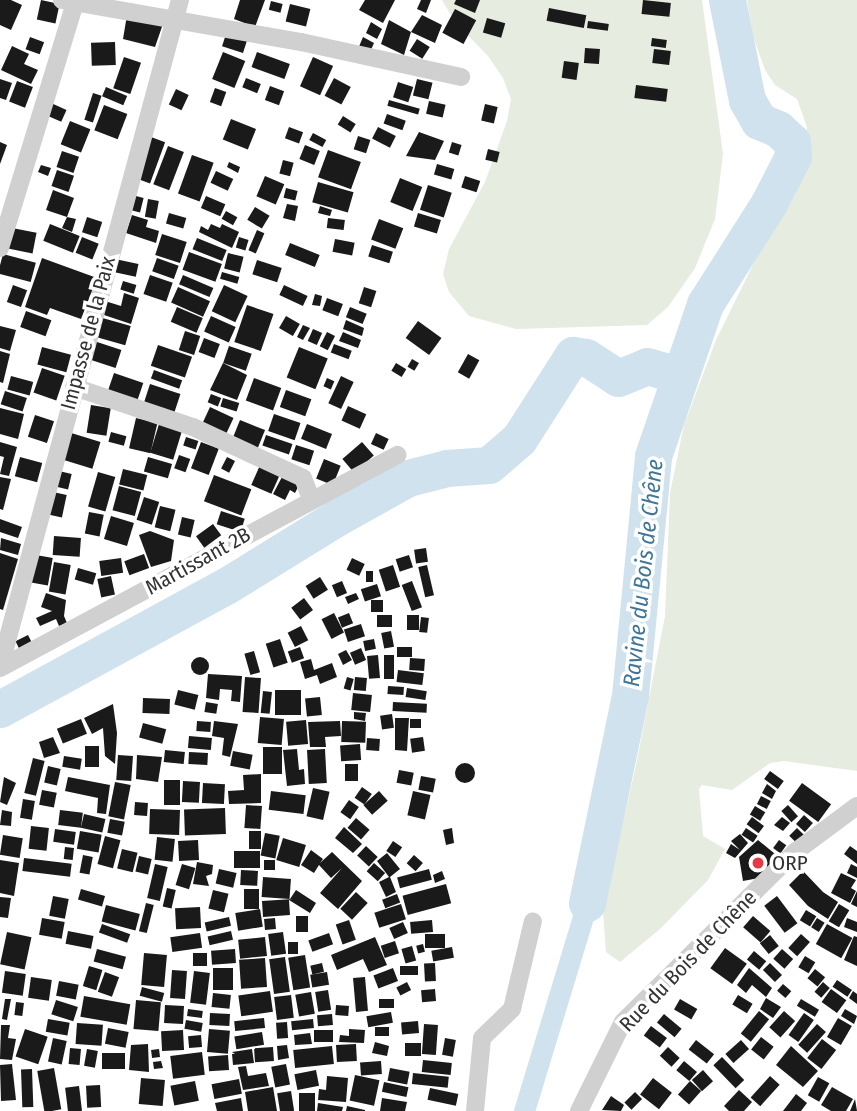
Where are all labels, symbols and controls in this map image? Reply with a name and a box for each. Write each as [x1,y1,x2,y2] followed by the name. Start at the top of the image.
[55,254,121,412] street label: Impasse de la Paix
[617,458,669,688] water label: Ravine du Bois de Chêne
[141,522,255,600] street label: Martissant 2B
[772,850,808,876] place label: ORP
[750,855,766,871] marker: ORP
[614,885,762,1037] street label: Rue du Bois de Chêne

